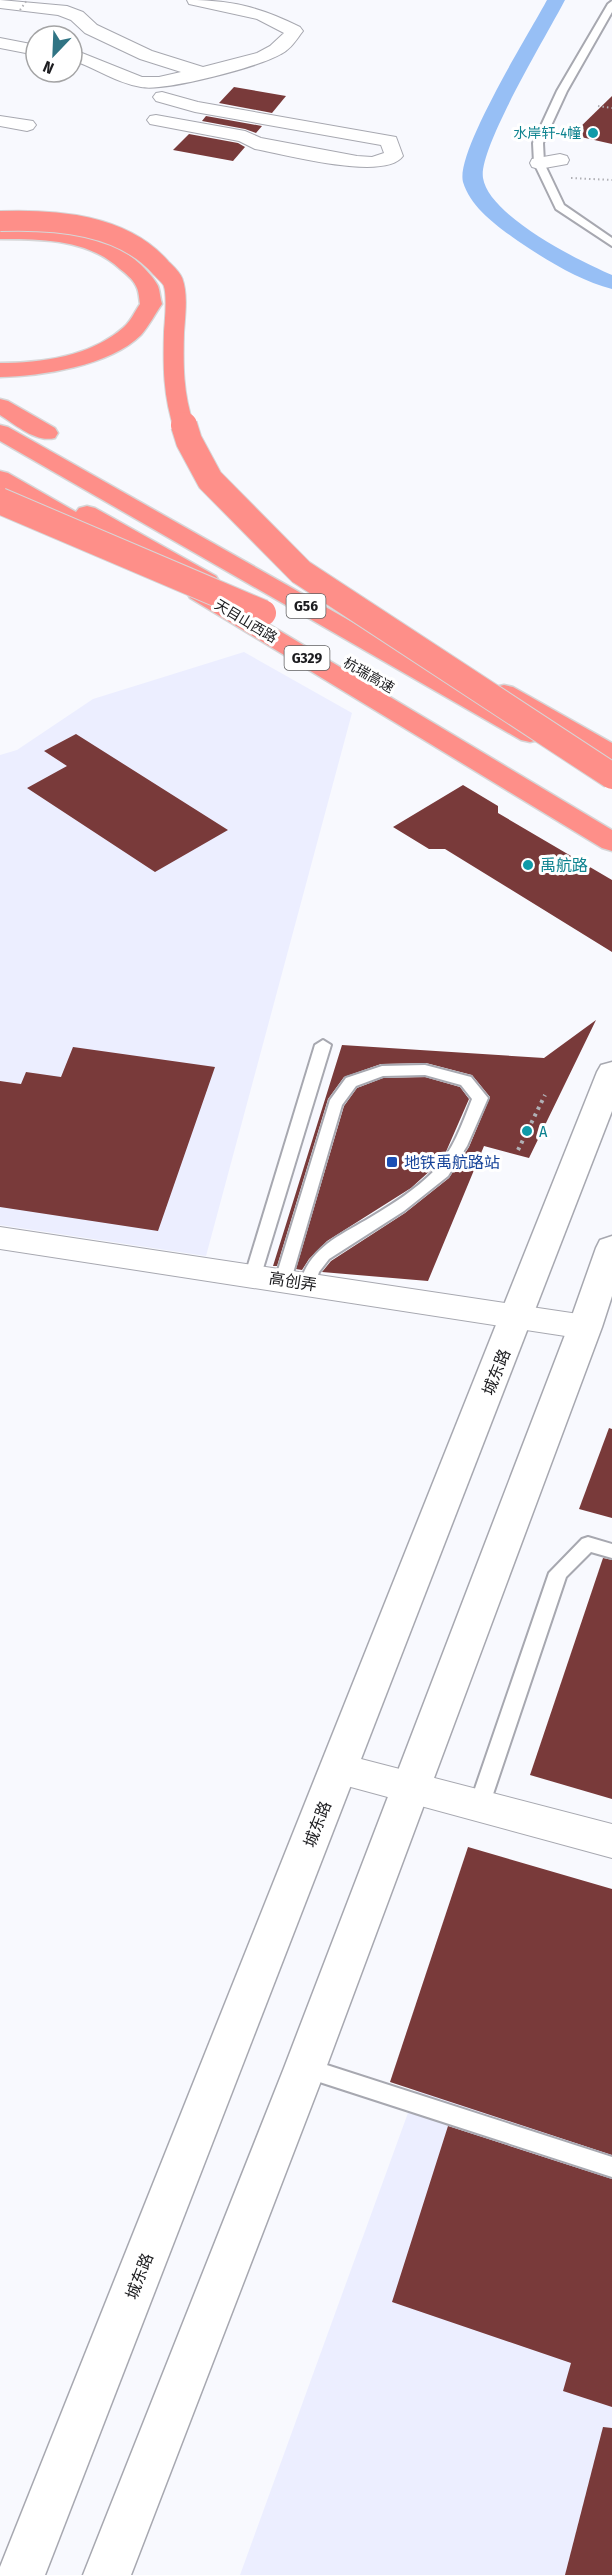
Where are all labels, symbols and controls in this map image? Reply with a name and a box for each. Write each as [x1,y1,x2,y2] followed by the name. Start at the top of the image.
[24,24,84,84] north arrow
[40,57,56,78] text: N
[513,125,581,142] place label: 水岸轩-4幢
[586,126,600,140] marker: 水岸轩-4幢
[286,594,326,618] road number: G56
[211,596,280,647] street label: 天目山西路
[284,646,330,670] road number: G329
[340,654,397,697] street label: 杭瑞高速
[540,856,588,875] place label: 禹航路
[521,858,535,872] marker: 禹航路
[539,1122,548,1141] place label: A
[520,1124,534,1138] marker: A
[404,1153,500,1172] place label: 地铁禹航路站
[385,1155,399,1169] marker: 地铁禹航路站
[268,1268,318,1295] street label: 高创弄
[479,1346,514,1398] street label: 城东路
[300,1798,335,1850] street label: 城东路
[122,2250,157,2302] street label: 城东路

